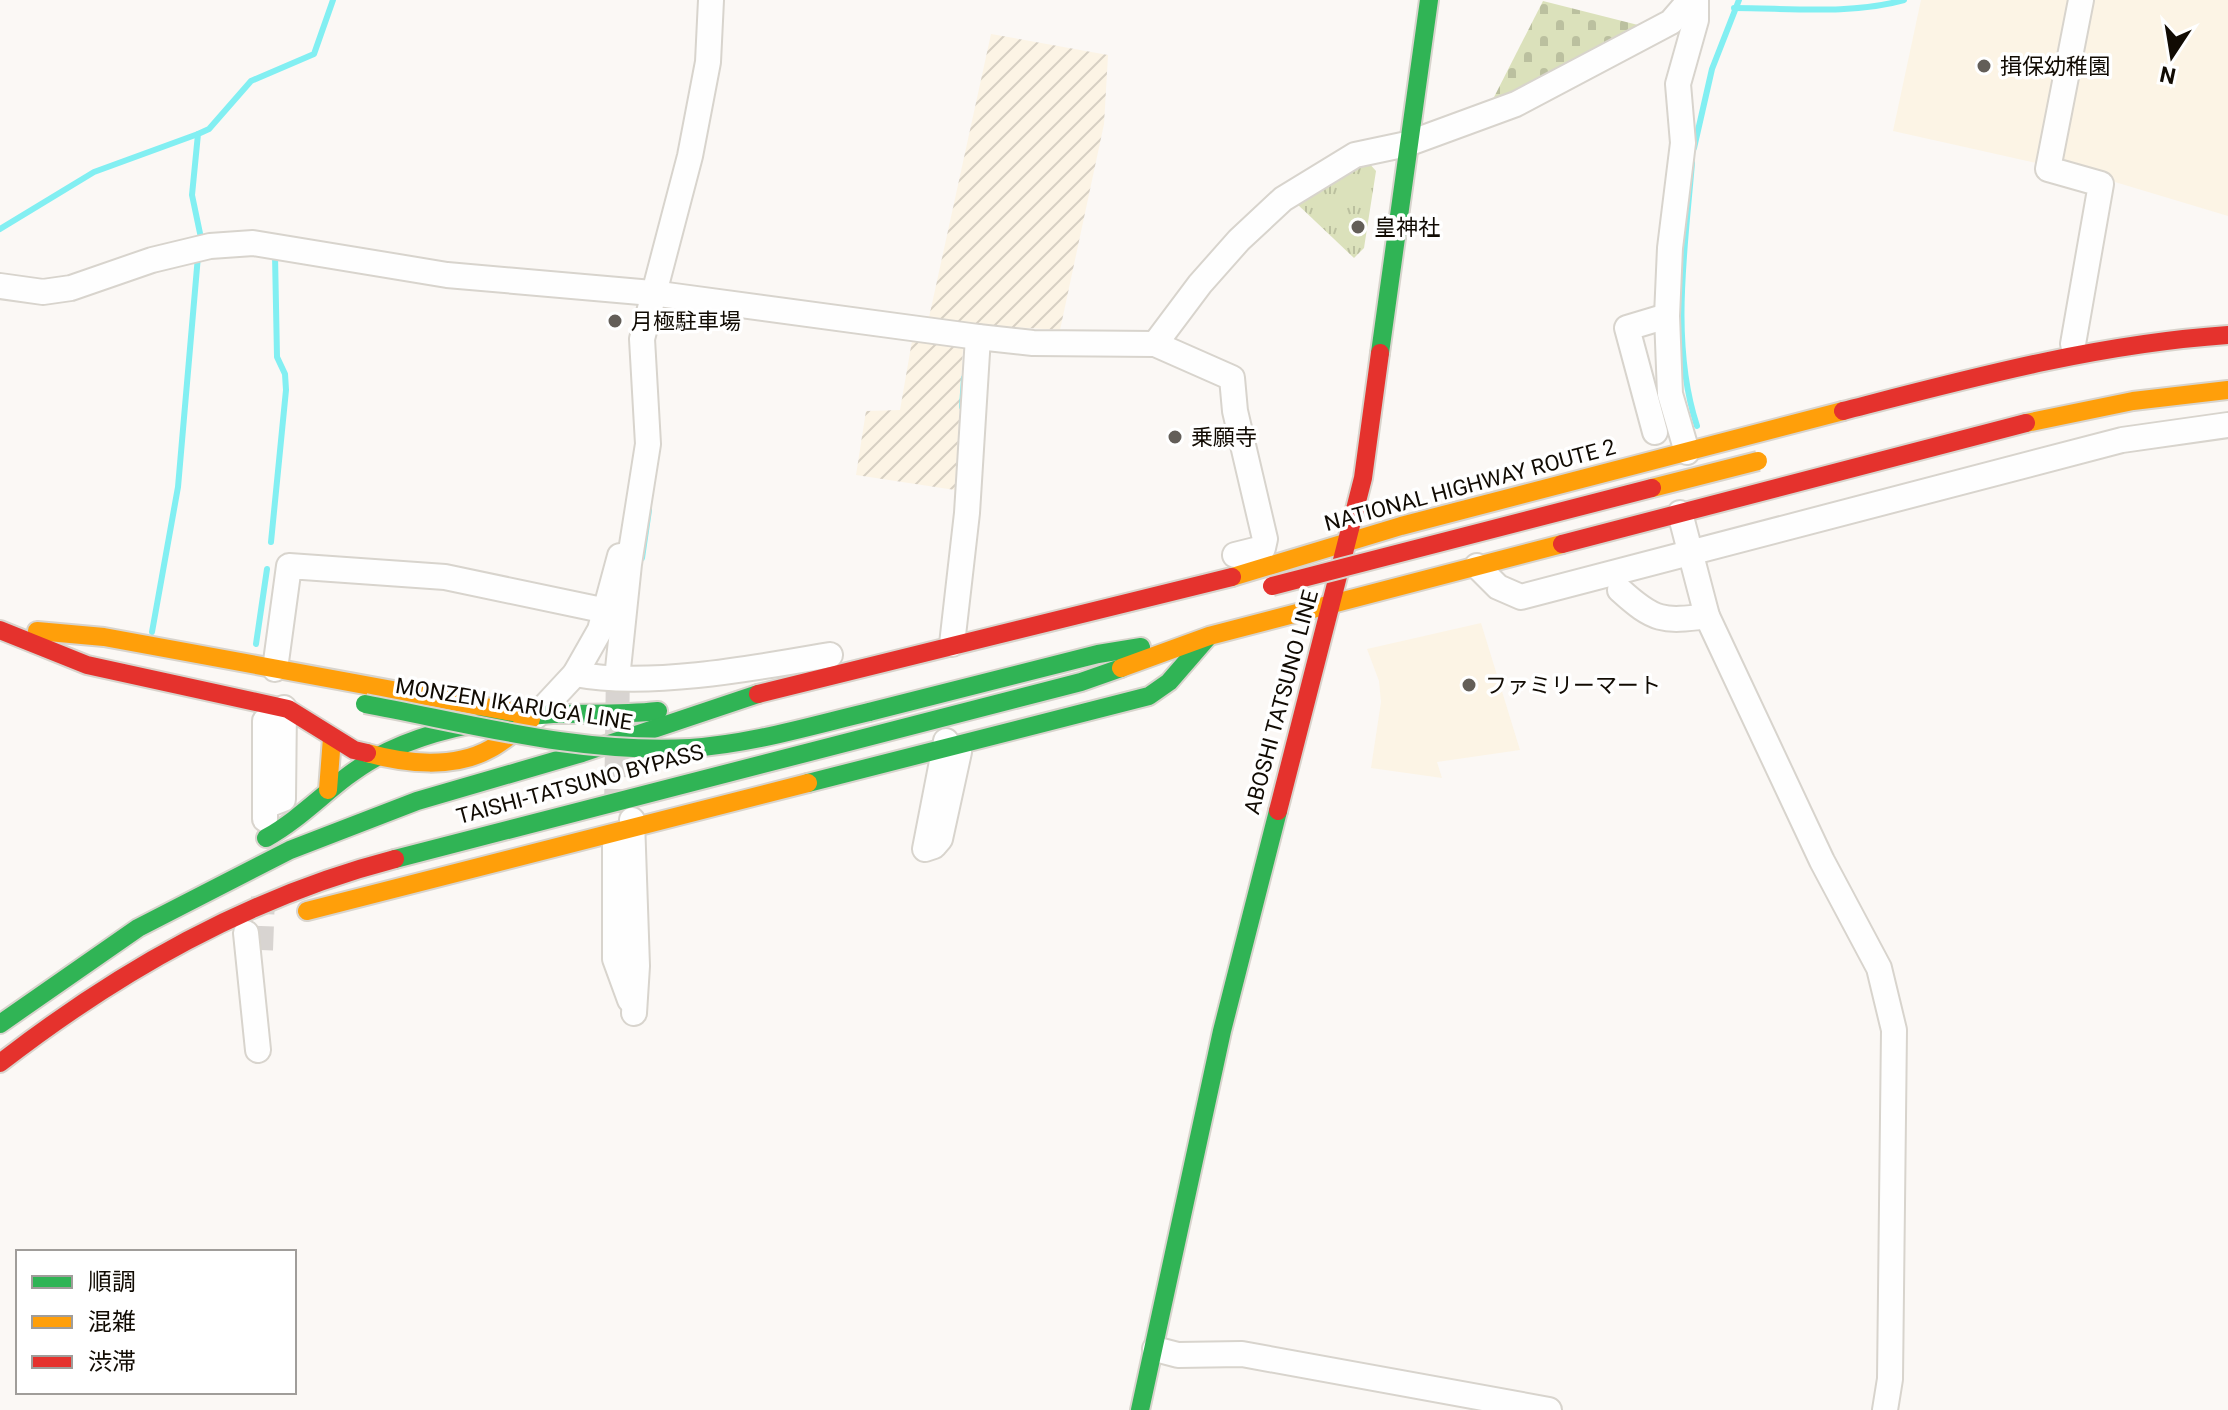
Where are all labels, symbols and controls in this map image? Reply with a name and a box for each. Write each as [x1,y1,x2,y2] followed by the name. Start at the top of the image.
[2132,16,2212,96] north arrow
[2000,54,2110,79] place label: 揖保幼稚園
[1975,57,1993,75] marker: 揖保幼稚園
[2158,61,2178,89] text: N
[1374,215,1440,240] place label: 皇神社
[1349,218,1367,236] marker: 皇神社
[631,309,741,334] place label: 月極駐車場
[606,312,624,330] marker: 月極駐車場
[1191,425,1257,450] place label: 乗願寺
[1166,428,1184,446] marker: 乗願寺
[1322,434,1618,536] street label: NATIONAL HIGHWAY ROUTE 2
[1239,587,1323,817] street label: ABOSHI TATSUNO LINE
[394,673,634,735] street label: MONZEN IKARUGA LINE
[1485,673,1661,698] place label: ファミリーマート
[1460,676,1478,694] marker: ファミリーマート
[454,739,706,829] street label: TAISHI-TATSUNO BYPASS
[16,1250,296,1394] legend
[88,1268,136,1296] text: 順調
[88,1308,136,1336] text: 混雑
[88,1348,136,1376] text: 渋滞

